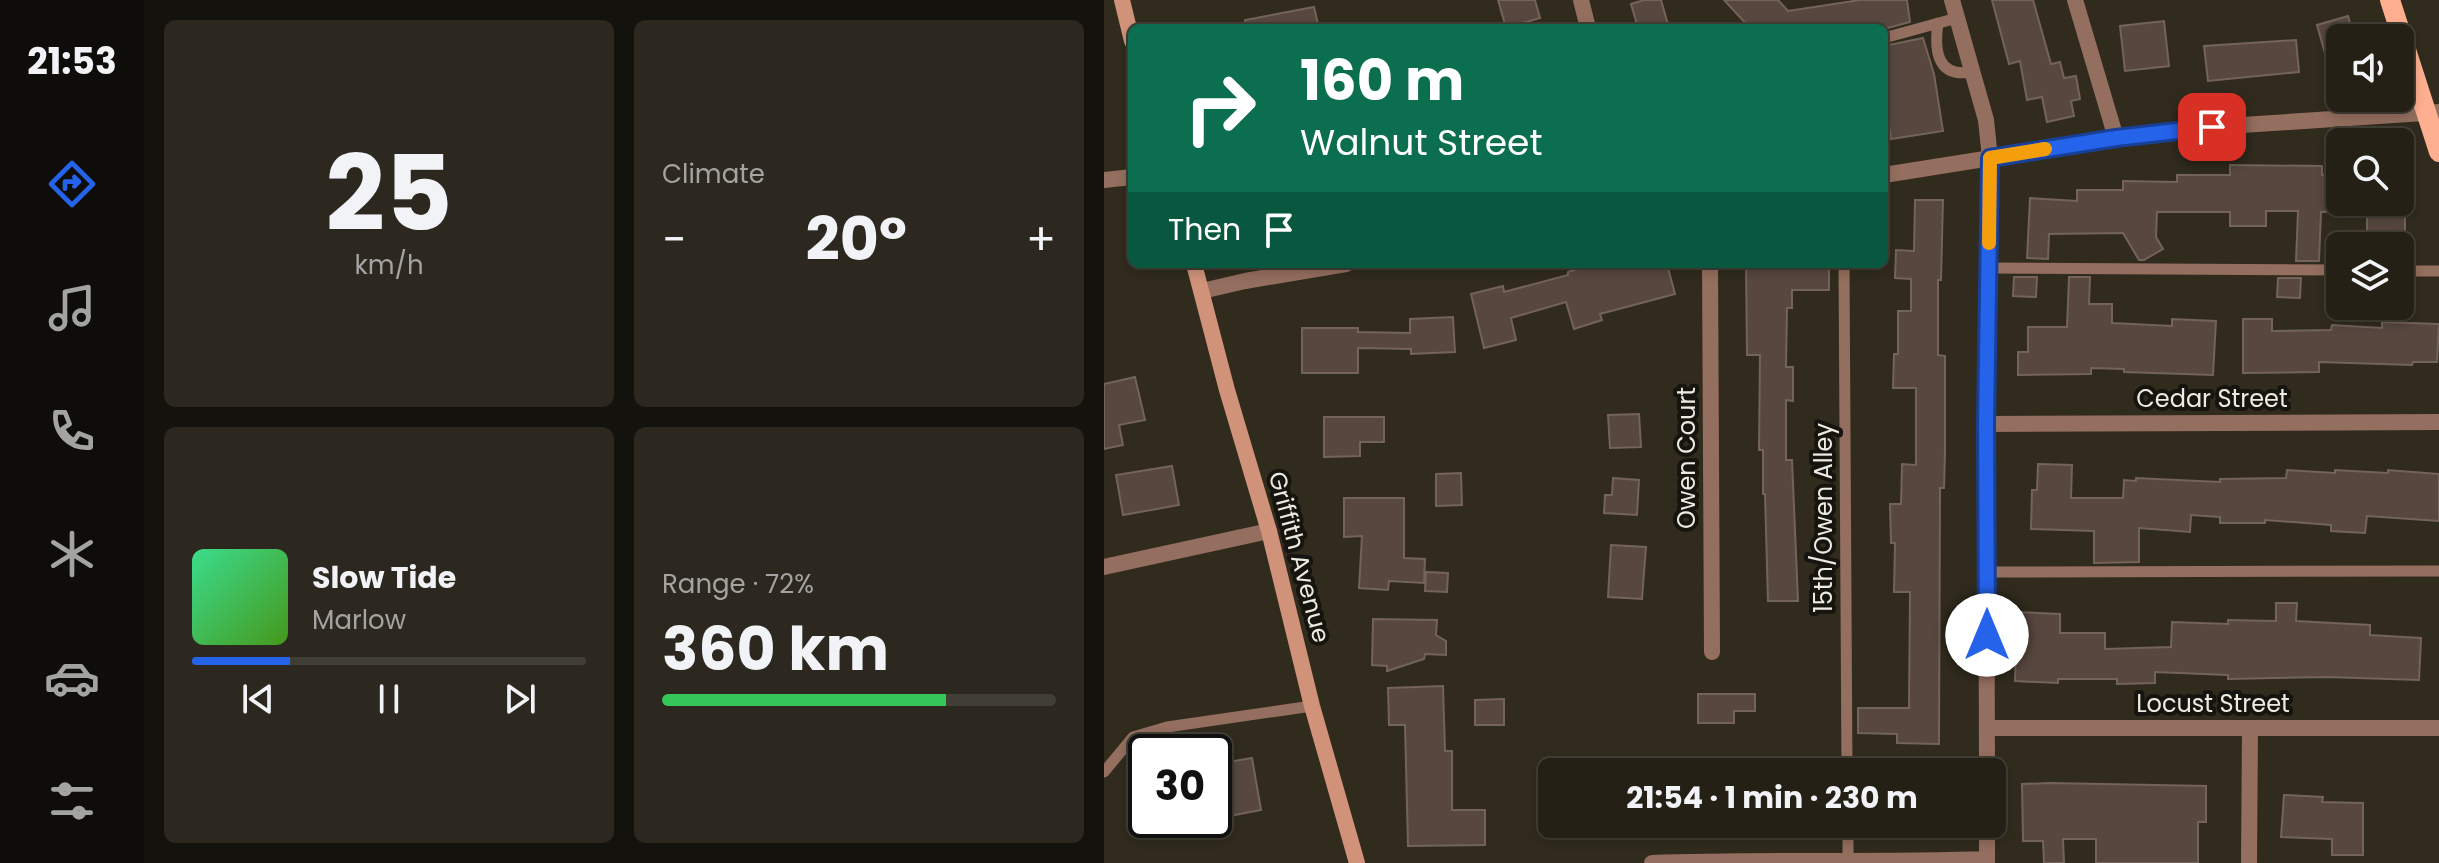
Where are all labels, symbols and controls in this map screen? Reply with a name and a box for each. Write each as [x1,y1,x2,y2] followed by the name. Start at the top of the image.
[2326,24,2414,320] map controls
[2326,24,2414,112] button: sound
[27,36,117,87] text: 21:53
[1300,41,1464,120] text: 160 m
[1168,56,1272,160] icon: right
[2178,93,2246,161] pin
[2190,105,2234,149] icon: arrive
[1300,117,1543,168] text: Walnut Street
[326,121,452,266] text: 25
[2326,128,2414,216] button: search
[44,156,100,212] icon: directions
[662,156,765,192] text: Climate
[806,197,907,281] text: 20°
[1168,208,1241,251] text: Then
[1257,208,1301,252] icon: arrive
[662,209,686,270] text: −
[1026,209,1056,270] text: +
[2326,232,2414,320] button: layers
[354,247,424,283] text: km/h
[44,280,100,336] icon: music
[2136,382,2288,415] street label: Cedar Street
[1670,387,1703,529] street label: Owen Court
[44,403,100,459] icon: phone
[1807,423,1840,613] street label: 15th/Owen Alley
[1261,468,1338,646] street label: Griffith Avenue
[44,526,100,582] icon: climate
[312,556,456,599] text: Slow Tide
[662,566,814,602] text: Range · 72%
[1945,593,2029,677] position arrow
[312,602,406,638] text: Marlow
[662,607,889,691] text: 360 km
[44,650,100,706] icon: car
[236,677,280,721] icon: previous
[367,677,411,721] icon: pause
[498,677,542,721] icon: next
[2136,687,2290,720] street label: Locust Street
[1128,734,1232,838] speed limit sign: 30
[44,773,100,829] icon: filters
[1626,776,1918,819] text: 21:54 · 1 min · 230 m

